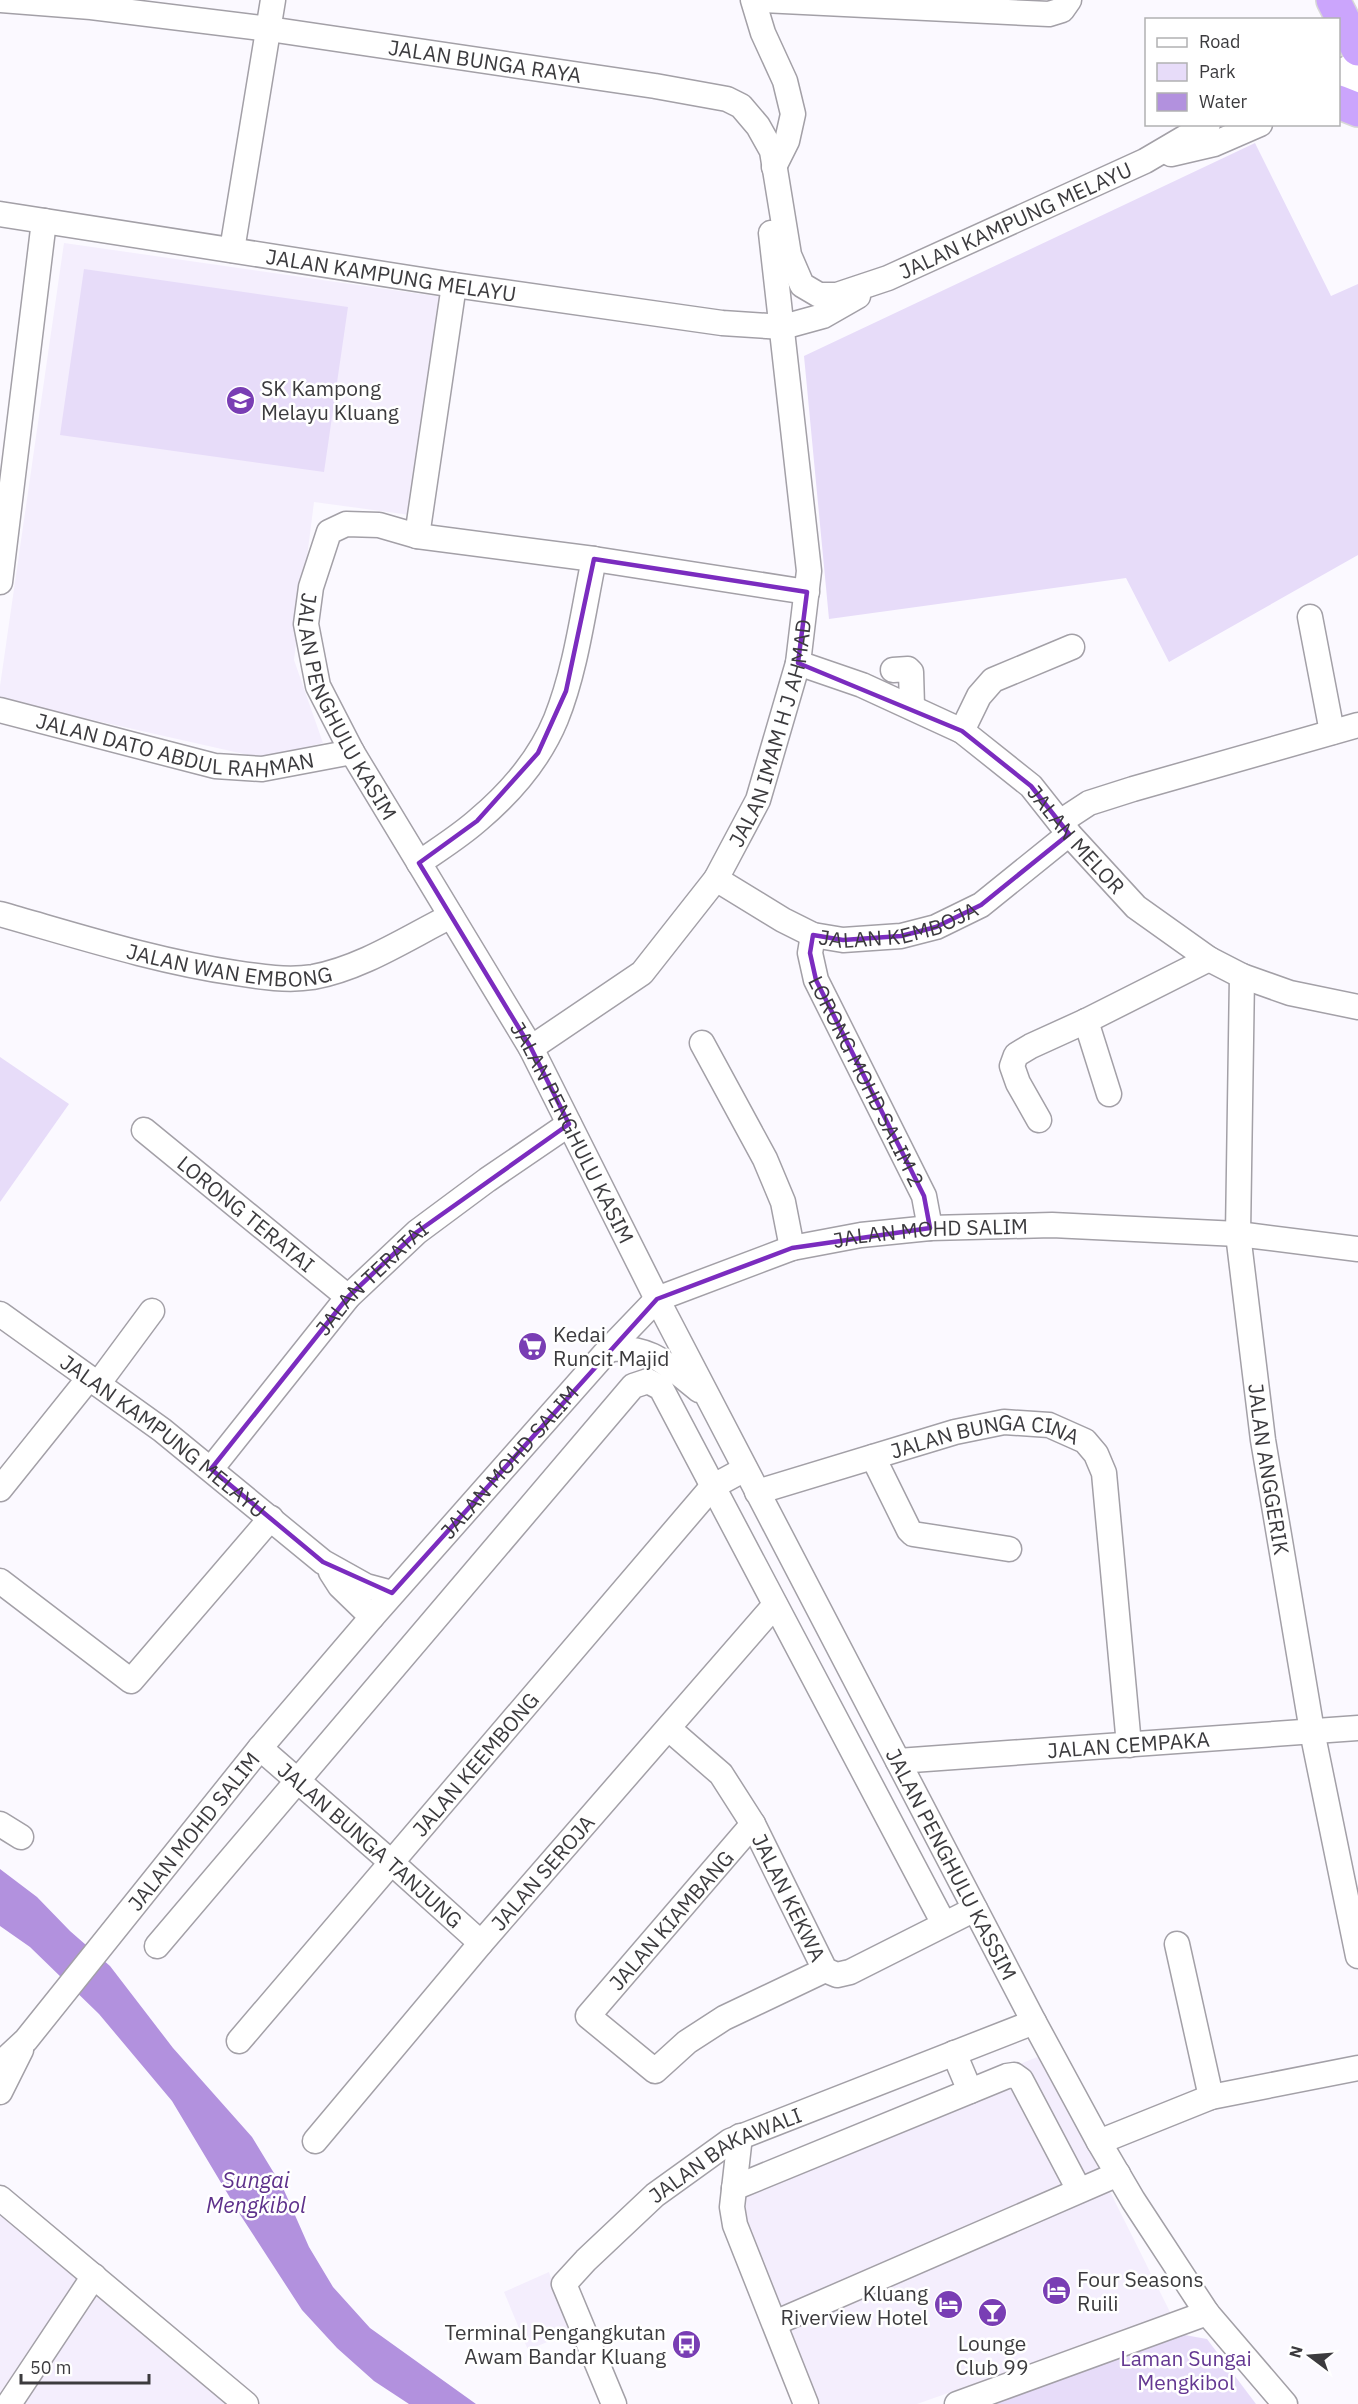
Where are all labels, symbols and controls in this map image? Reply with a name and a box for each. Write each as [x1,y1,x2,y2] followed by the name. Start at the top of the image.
[1145,18,1340,126] legend
[1199,30,1240,53] text: Road
[387,33,583,89] street label: JALAN BUNGA RAYA
[1199,60,1236,83] text: Park
[1199,90,1248,113] text: Water
[894,155,1136,285] street label: JALAN KAMPUNG MELAYU
[264,242,518,308] street label: JALAN KAMPUNG MELAYU
[261,374,399,426] place label: SK Kampong Melayu Kluang
[224,384,256,416] school or university icon: SK Kampong Melayu Kluang
[292,591,404,825] street label: JALAN PENGHULU KASIM
[722,618,817,852] street label: JALAN IMAM H J AHMAD
[33,706,316,783] street label: JALAN DATO ABDUL RAHMAN
[1021,779,1131,900] street label: JALAN MELOR
[817,895,982,954] street label: JALAN KEMBOJA
[124,936,335,993] street label: JALAN WAN EMBONG
[802,971,931,1191] street label: LORONG MOHD SALIM 2
[504,1016,641,1248] street label: JALAN PENGHULU KASIM
[172,1149,321,1278] street label: LORONG TERATAI
[830,1212,1028,1254] street label: JALAN MOHD SALIM
[309,1214,434,1341] street label: JALAN TERATAI
[553,1320,669,1372] place label: Kedai Runcit Majid
[516,1330,548,1362] supermarket icon: Kedai Runcit Majid
[55,1348,272,1524] street label: JALAN KAMPUNG MELAYU
[434,1379,585,1544] street label: JALAN MOHD SALIM
[1242,1382,1296,1557] street label: JALAN ANGGERIK
[887,1408,1084,1465] street label: JALAN BUNGA CINA
[406,1686,545,1842] street label: JALAN KEEMBONG
[1046,1725,1211,1764] street label: JALAN CEMPAKA
[880,1743,1024,1985] street label: JALAN PENGHULU KASSIM
[121,1746,266,1916] street label: JALAN MOHD SALIM
[272,1756,469,1934] street label: JALAN BUNGA TANJUNG
[484,1809,600,1936] street label: JALAN SEROJA
[746,1829,833,1966] street label: JALAN KEKWA
[602,1844,740,1996] street label: JALAN KIAMBANG
[643,2100,806,2209] street label: JALAN BAKAWALI
[206,2165,306,2219] water label: Sungai Mengkibol
[1077,2265,1204,2317] place label: Four Seasons Ruili
[1040,2275,1072,2307] hotel icon: Four Seasons Ruili
[780,2279,928,2331] place label: Kluang Riverview Hotel
[933,2289,965,2321] hotel icon: Kluang Riverview Hotel
[976,2296,1008,2328] bar icon: Lounge Club 99
[444,2318,666,2370] place label: Terminal Pengangkutan Awam Bandar Kluang
[1280,2326,1340,2386] north arrow
[671,2328,703,2360] bus stop icon: Terminal Pengangkutan Awam Bandar Kluang
[955,2329,1029,2381] place label: Lounge Club 99
[1120,2344,1252,2396] park label: Laman Sungai Mengkibol
[1284,2344,1307,2360] text: N
[21,2347,148,2385] scale bar
[30,2356,72,2379] text: 50 m

